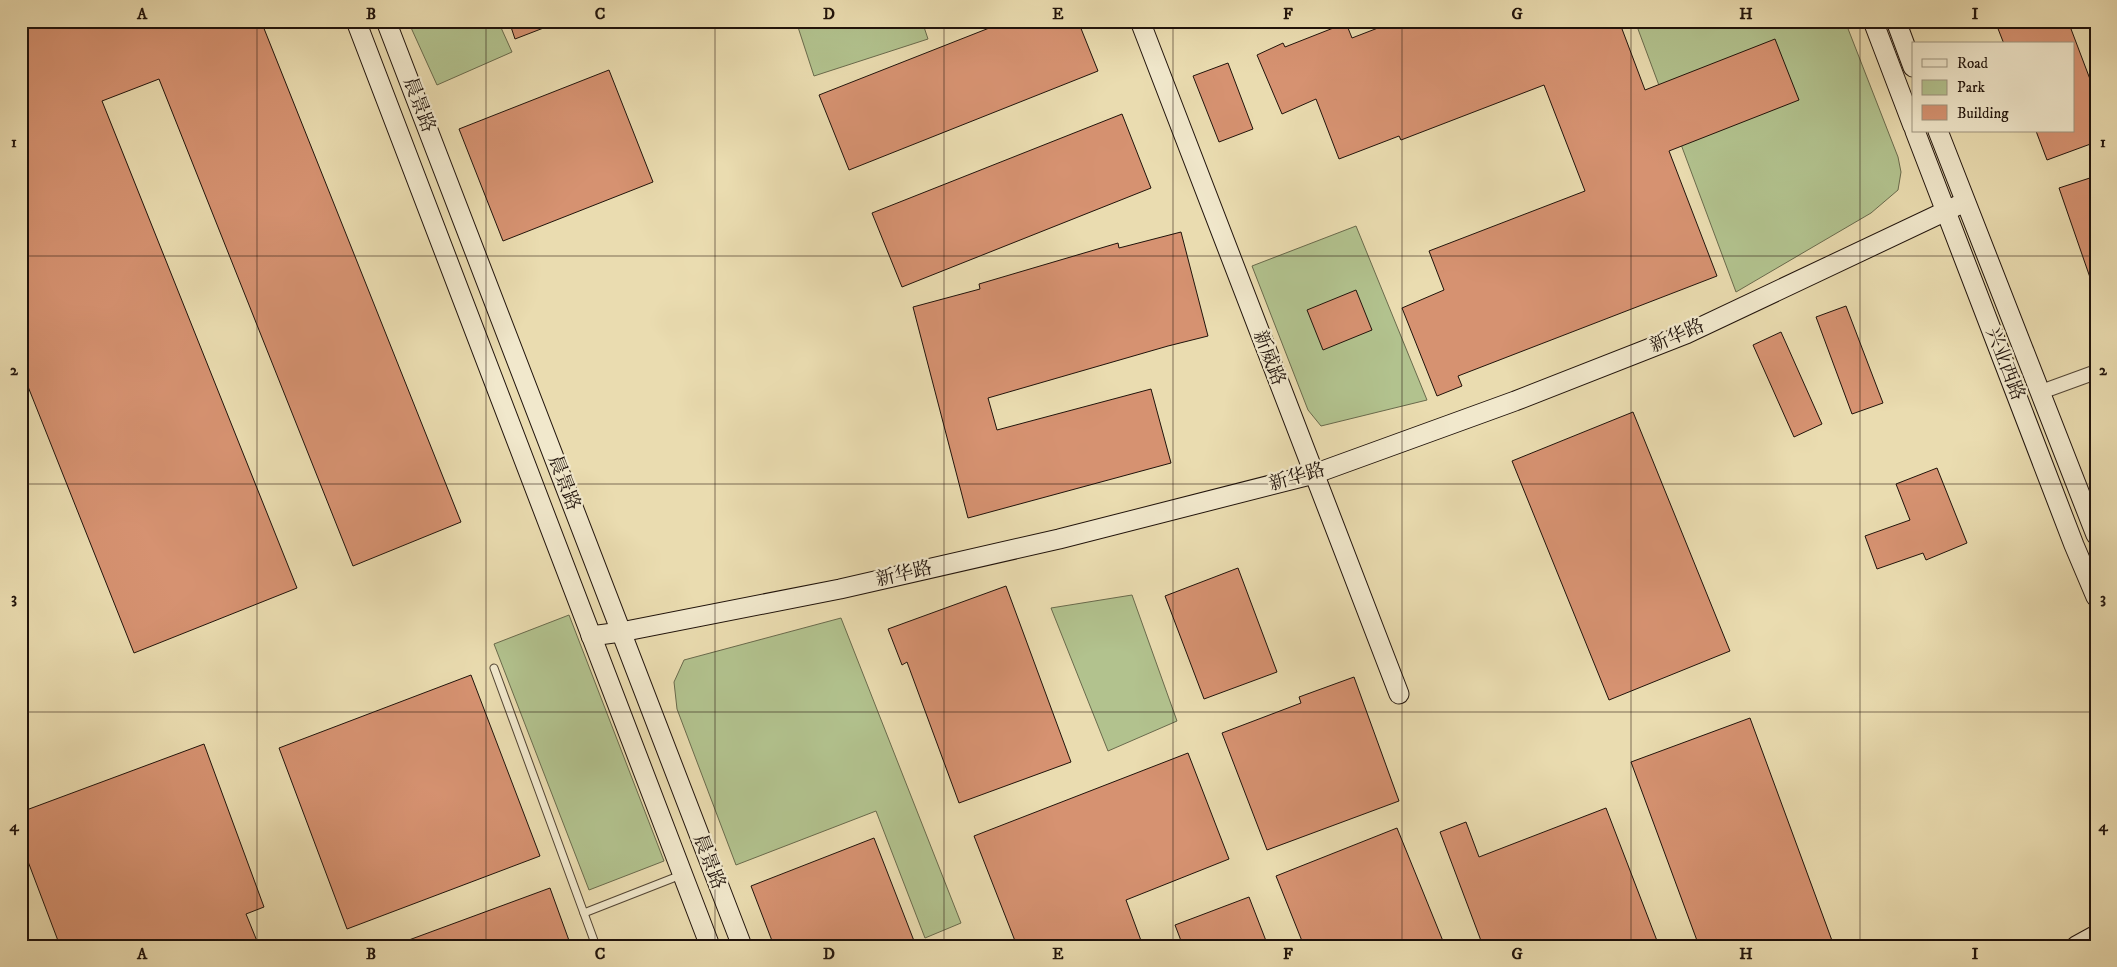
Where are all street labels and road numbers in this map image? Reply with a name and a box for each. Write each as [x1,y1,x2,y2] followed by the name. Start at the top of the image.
[398,74,440,136] street label: 晨景路
[1646,314,1708,358] street label: 新华路
[1981,324,2029,404] street label: 兴业西路
[1248,327,1290,389] street label: 新威路
[543,452,585,514] street label: 晨景路
[1266,458,1328,496] street label: 新华路
[874,556,934,592] street label: 新华路
[688,831,730,893] street label: 晨景路

